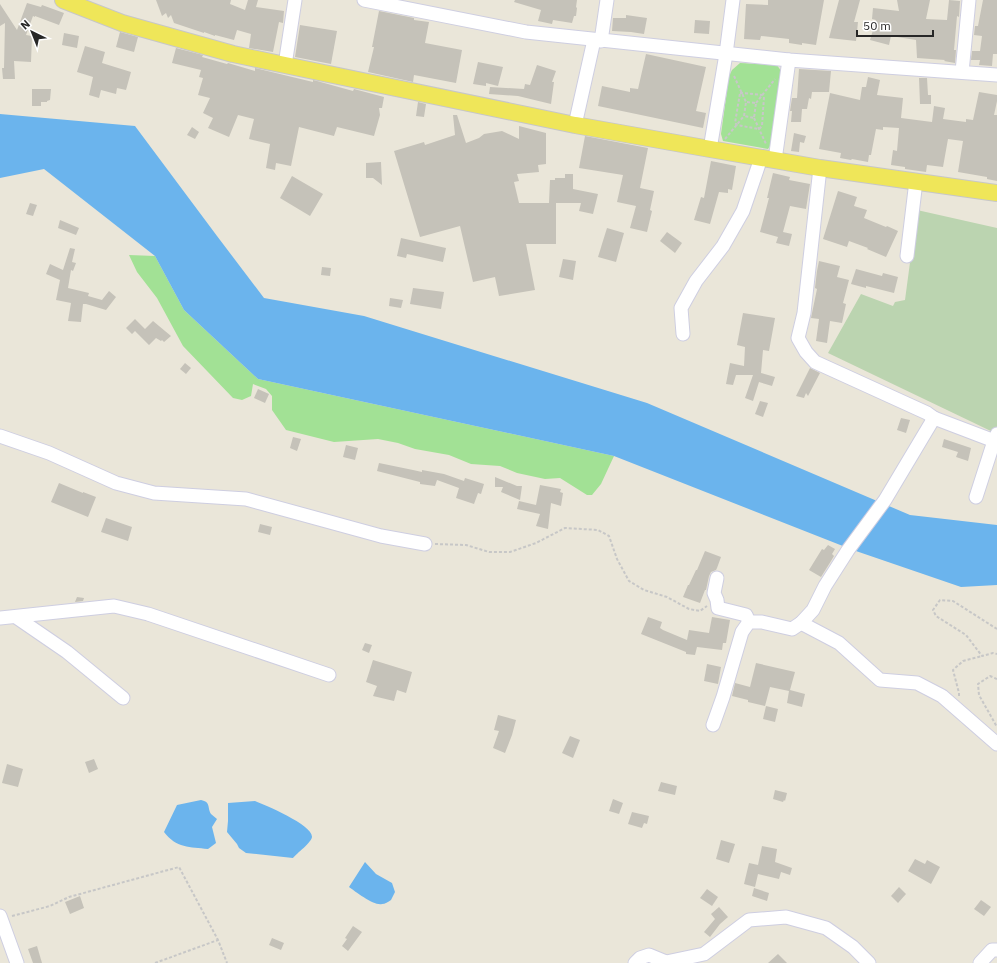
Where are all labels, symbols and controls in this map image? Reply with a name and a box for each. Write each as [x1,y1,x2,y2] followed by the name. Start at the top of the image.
[12,12,52,52] north arrow
[857,12,933,38] scale bar
[17,17,33,33] text: N
[863,18,891,33] text: 50 m

